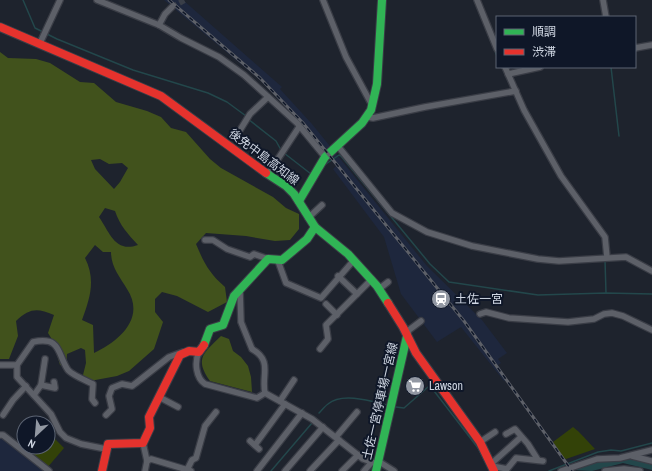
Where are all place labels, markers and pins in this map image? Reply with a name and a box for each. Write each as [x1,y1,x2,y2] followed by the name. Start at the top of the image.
[430,288,452,310] station icon: 土佐一宮
[455,291,503,307] place label: 土佐一宮
[404,375,426,397] supermarket icon: Lawson
[429,378,463,394] place label: Lawson

